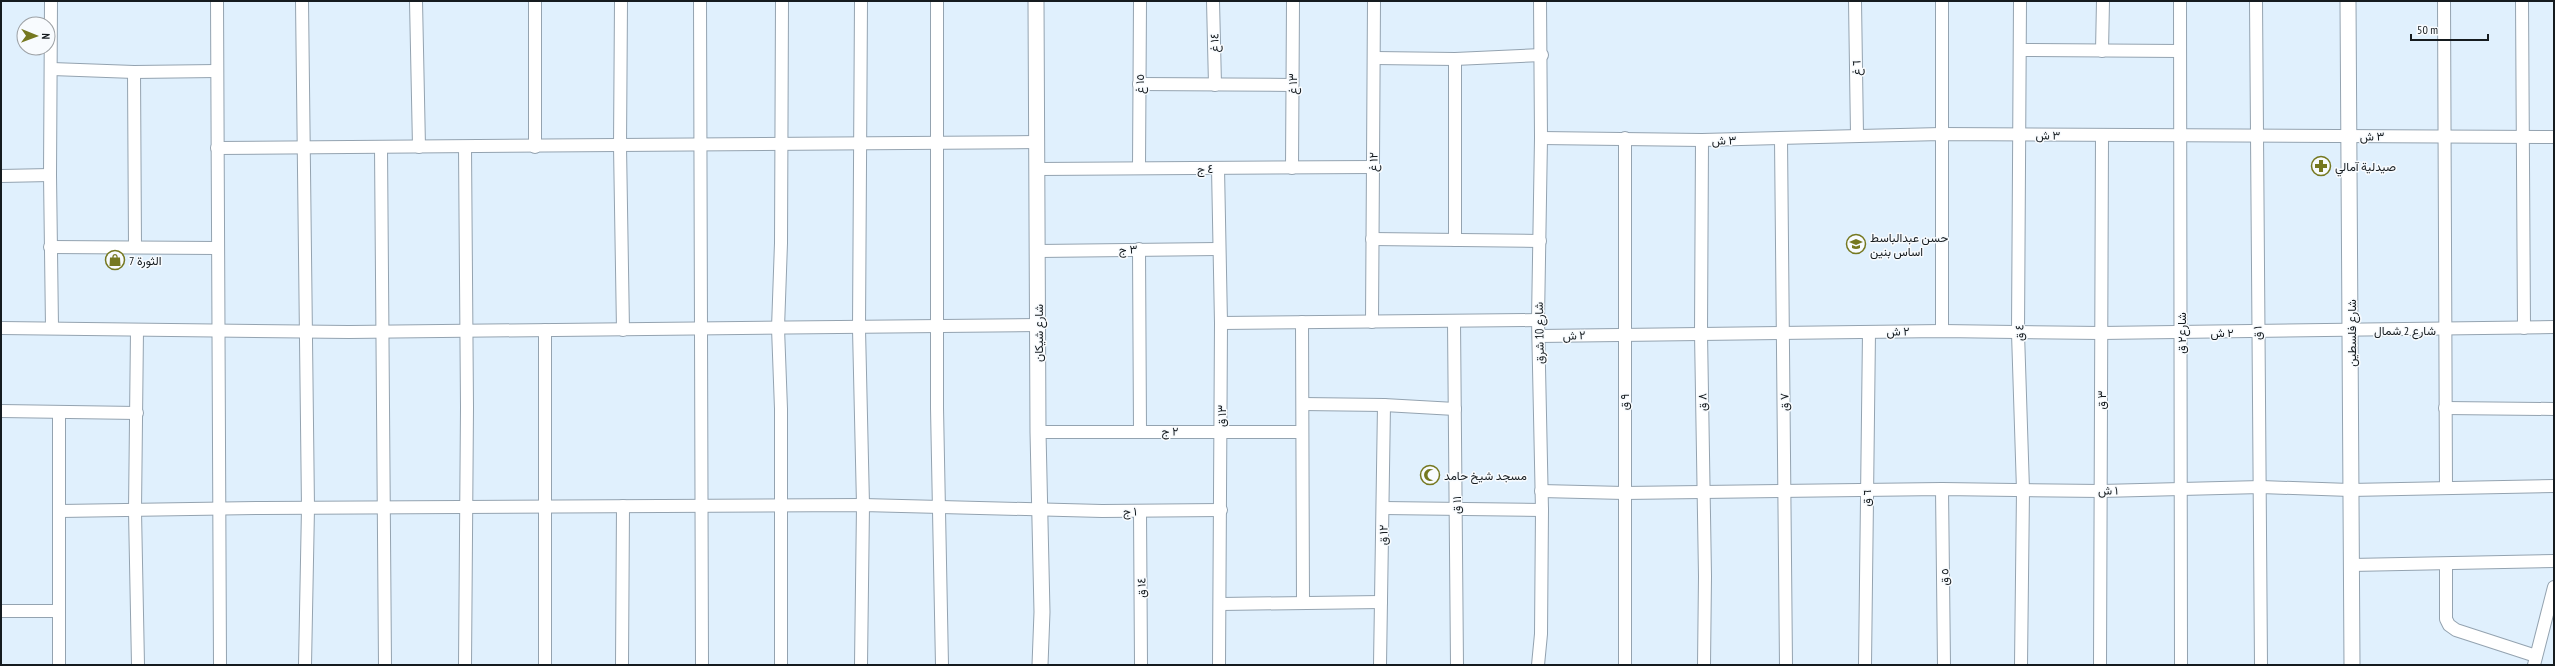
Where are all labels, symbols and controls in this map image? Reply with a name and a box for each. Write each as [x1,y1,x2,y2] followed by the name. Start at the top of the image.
[16,16,56,56] north arrow
[2411,16,2488,42] scale bar
[2417,22,2438,37] text: 50 m
[39,33,53,39] text: N
[1206,33,1224,53] street label: ١٤ غ
[1848,60,1866,76] street label: ٦ غ
[1285,73,1302,95] street label: ١٣ غ
[1132,74,1149,94] street label: ١٥ غ
[2036,127,2061,144] street label: ٣ ش
[2360,128,2385,145] street label: ٣ ش
[1712,132,1737,149] street label: ٣ ش
[1365,152,1383,172] street label: ١٢ غ
[2310,155,2332,177] pharmacy icon: صيدلية آمالي
[2335,159,2396,177] place label: صيدلية آمالي
[1197,161,1214,178] street label: ٤ ج
[1870,230,1948,260] place label: حسن عبدالباسط اساس بنين
[1845,233,1867,255] school or university icon: حسن عبدالباسط اساس بنين
[1119,241,1138,259] street label: ٣ ج
[104,249,126,271] shop icon: الثورة 7
[129,253,162,269] place label: الثورة 7
[2344,299,2361,367] street label: شارع فلسطين
[1531,302,1549,364] street label: شارع 10 شرق
[1031,304,1048,362] street label: شارع شيكان
[2174,312,2191,354] street label: شارع٢ ق
[1886,323,1910,340] street label: ٢ ش
[2374,323,2436,340] street label: شارع 2 شمال
[2011,324,2027,341] street label: ٤ ق
[2210,325,2234,341] street label: ٢ ش
[2249,326,2265,340] street label: ١ ق
[1562,327,1586,344] street label: ٢ ش
[2094,391,2109,409] street label: ٣ ق
[1694,393,1710,411] street label: ٨ ق
[1776,393,1792,411] street label: ٧ ق
[1617,394,1632,410] street label: ٩ ق
[1214,405,1229,427] street label: ١٣ ق
[1161,423,1179,441] street label: ٢ ج
[1419,464,1441,486] mosque icon: مسجد شيخ حامد
[1444,468,1527,485] place label: مسجد شيخ حامد
[2098,482,2118,499] street label: ١ ش
[1859,490,1874,506] street label: ٦ ق
[1449,496,1464,514] street label: ١١ ق
[1123,503,1137,521] street label: ١ ج
[1375,525,1391,545] street label: ١٢ ق
[1936,568,1952,586] street label: ٥ ق
[1133,577,1149,598] street label: ١٤ ق

